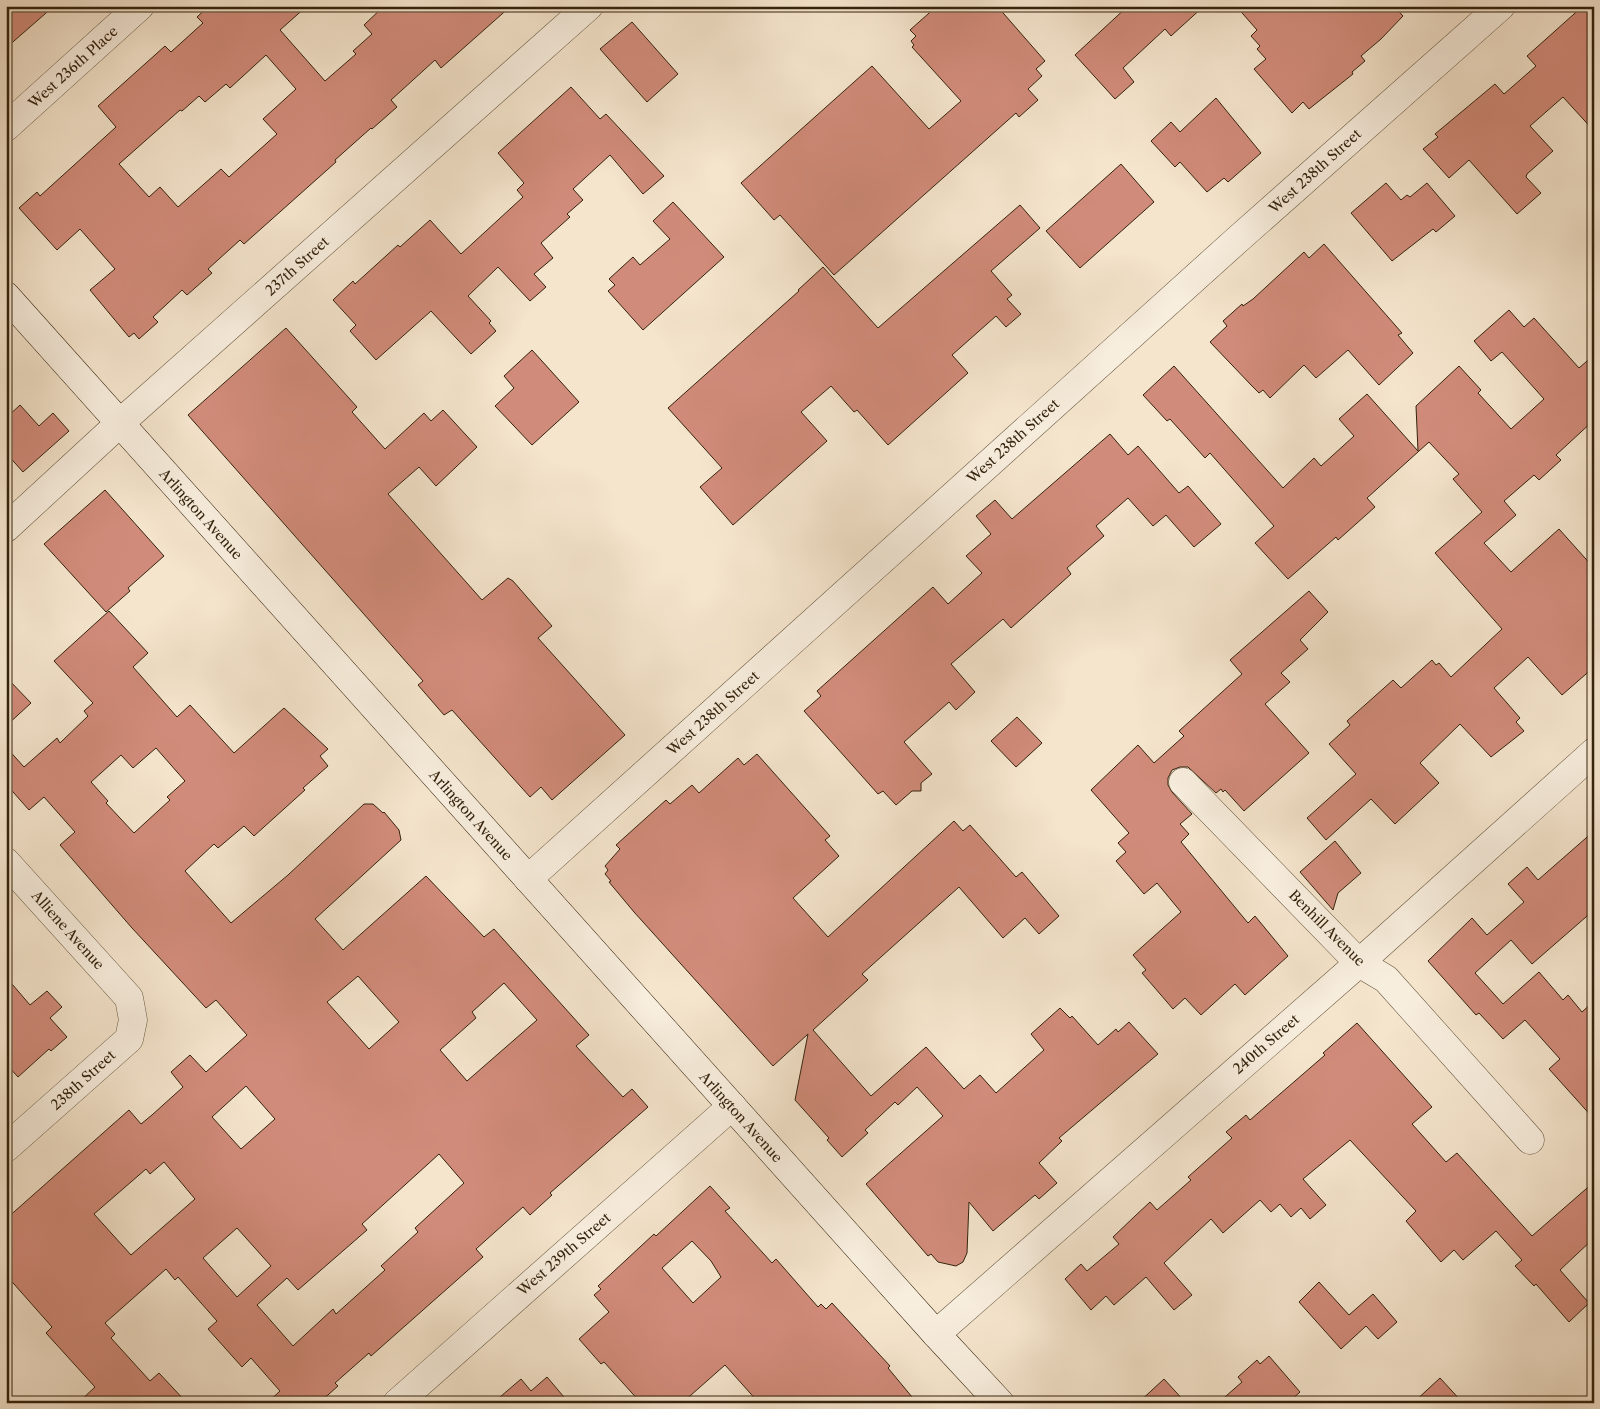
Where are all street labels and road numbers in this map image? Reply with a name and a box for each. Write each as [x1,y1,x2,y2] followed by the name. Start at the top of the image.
[24,22,122,113] street label: West 236th Place
[1264,125,1365,218] street label: West 238th Street
[261,233,333,299] street label: 237th Street
[962,395,1063,488] street label: West 238th Street
[155,464,247,563] street label: Arlington Avenue
[662,667,763,760] street label: West 238th Street
[425,765,517,864] street label: Arlington Avenue
[27,886,108,973] street label: Alliene Avenue
[1285,886,1369,970] street label: Benhill Avenue
[1229,1010,1303,1078] street label: 240th Street
[47,1046,119,1114] street label: 238th Street
[695,1067,787,1166] street label: Arlington Avenue
[513,1209,614,1300] street label: West 239th Street

